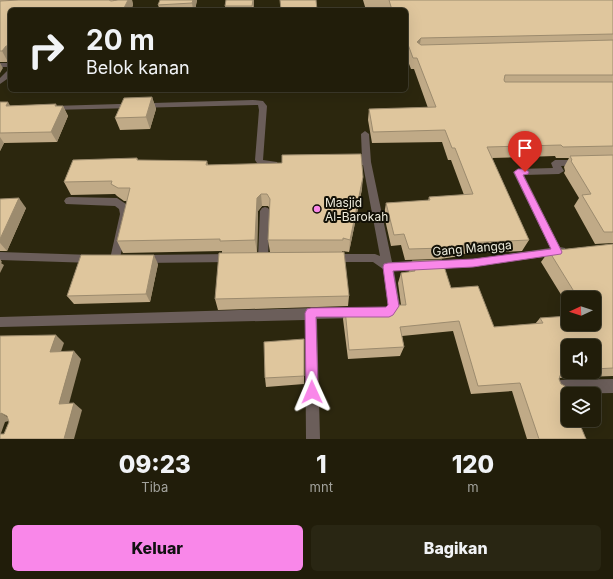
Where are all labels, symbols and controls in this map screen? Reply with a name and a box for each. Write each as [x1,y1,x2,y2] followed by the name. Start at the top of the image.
[86,23,155,57] text: 20 m
[20,24,72,76] icon: right
[86,57,190,78] text: Belok kanan
[508,131,542,172] pin
[514,137,536,159] icon: arrive
[325,195,388,224] place label: Masjid Al-Barokah
[312,204,322,214] marker: Masjid Al-Barokah
[432,237,512,259] street label: Gang Mangga
[561,291,601,331] north arrow
[561,291,601,427] map controls
[561,339,601,379] button: sound
[291,371,333,413] position arrow
[561,387,601,427] button: layers
[119,450,191,479] text: 09:23
[316,450,327,479] text: 1
[452,450,494,479] text: 120
[141,479,168,495] text: Tiba
[310,479,333,495] text: mnt
[467,479,479,495] text: m
[12,525,303,571] button: Keluar
[311,525,601,571] button: Bagikan

